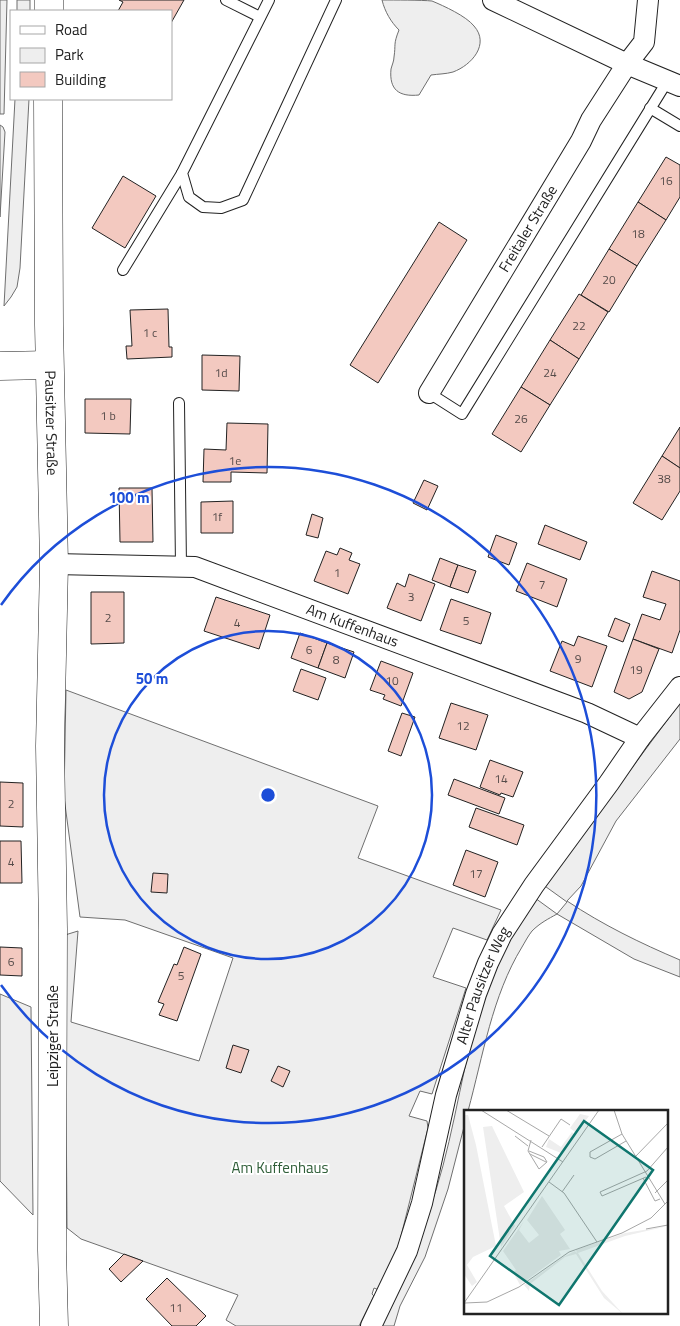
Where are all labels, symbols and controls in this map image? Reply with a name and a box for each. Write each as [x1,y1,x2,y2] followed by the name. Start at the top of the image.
[10,10,172,100] legend
[55,18,87,41] text: Road
[55,43,84,66] text: Park
[55,68,106,91] text: Building
[659,171,673,190] house number: 16
[493,180,563,276] street label: Freitaler Straße
[631,224,645,243] house number: 18
[602,270,616,289] house number: 20
[572,316,586,335] house number: 22
[143,323,157,342] house number: 1 c
[214,363,228,382] house number: 1d
[543,363,557,382] house number: 24
[39,370,64,476] street label: Pausitzer Straße
[100,406,116,425] house number: 1 b
[514,409,528,428] house number: 26
[229,451,241,470] house number: 1e
[657,469,671,488] house number: 38
[108,486,150,509] text: 100 m
[212,507,222,526] house number: 1f
[334,563,340,582] house number: 1
[539,575,545,594] house number: 7
[408,587,414,606] house number: 3
[303,597,402,653] street label: Am Kuffenhaus
[105,608,111,627] house number: 2
[463,611,470,630] house number: 5
[234,613,241,632] house number: 4
[306,640,313,659] house number: 6
[575,649,582,668] house number: 9
[333,650,340,669] house number: 8
[629,660,643,679] house number: 19
[136,667,168,690] text: 50 m
[385,671,399,690] house number: 10
[456,716,470,735] house number: 12
[494,769,508,788] house number: 14
[259,786,277,804] centre of rings
[8,794,14,813] house number: 2
[8,852,15,871] house number: 4
[469,864,483,883] house number: 17
[450,921,515,1047] street label: Alter Pausitzer Weg
[8,952,15,971] house number: 6
[178,966,185,985] house number: 5
[41,985,64,1087] street label: Leipziger Straße
[464,1110,668,1314] inset map
[231,1156,329,1179] park label: Am Kuffenhaus
[169,1298,183,1317] house number: 11

